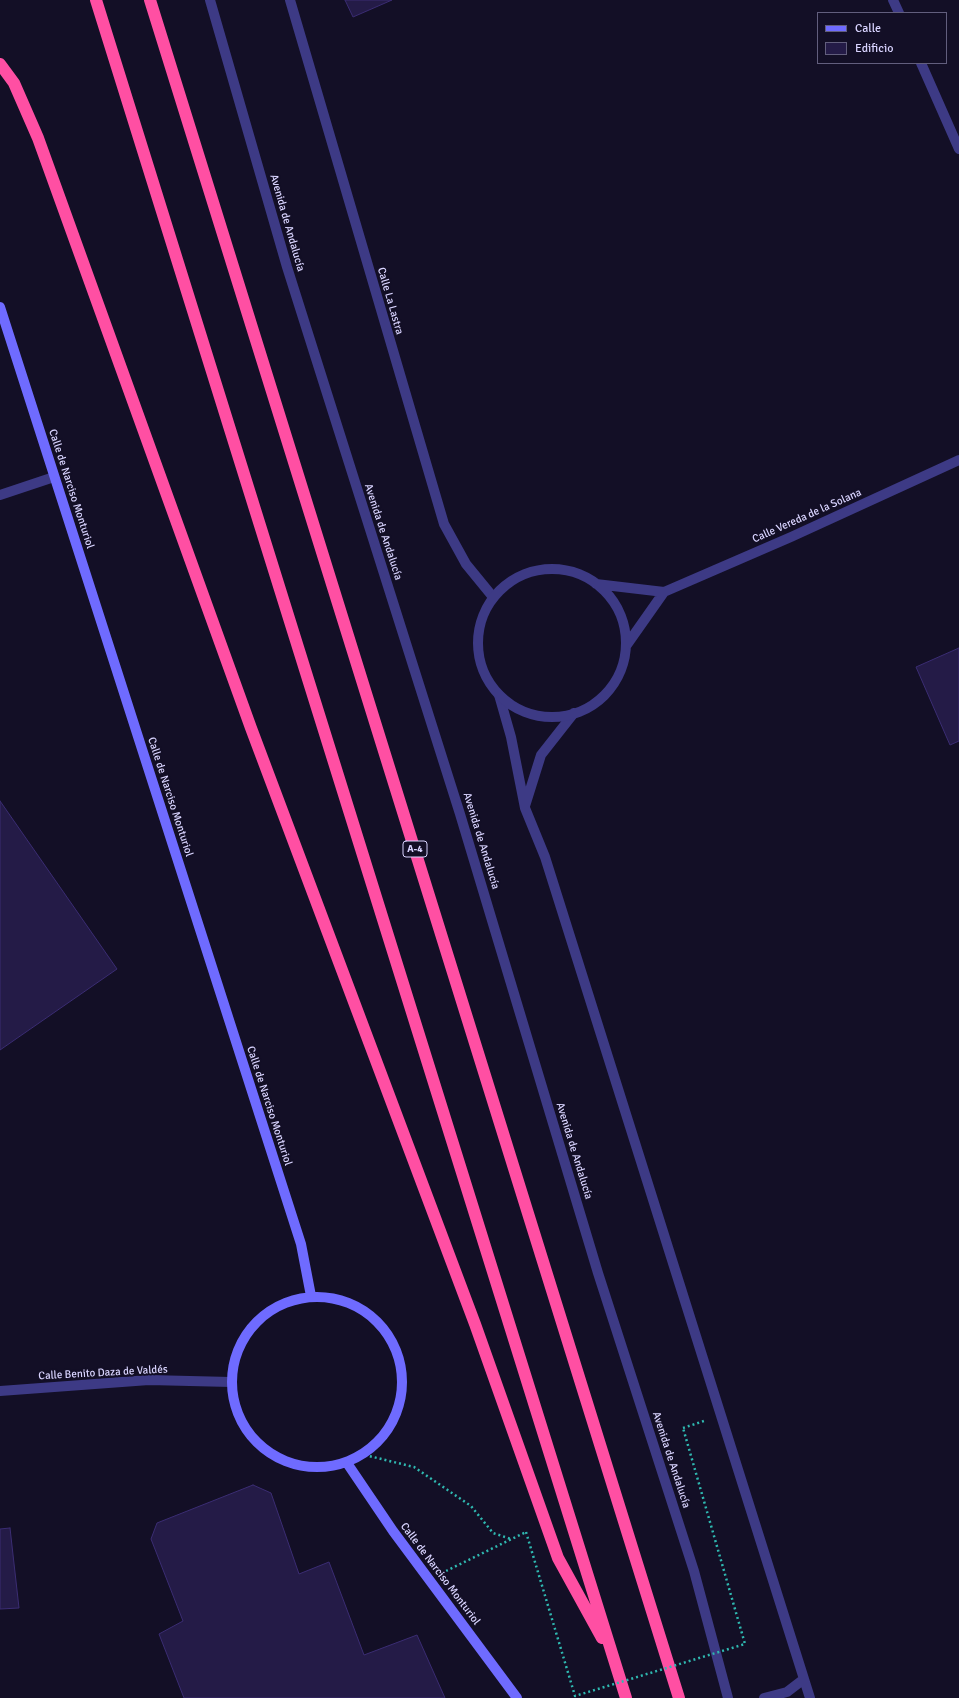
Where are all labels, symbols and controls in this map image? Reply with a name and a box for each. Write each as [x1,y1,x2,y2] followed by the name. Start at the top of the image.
[817,12,947,64] legend
[855,21,881,36] text: Calle
[855,41,893,56] text: Edificio
[267,173,307,273] street label: Avenida de Andalucía
[374,266,406,336] street label: Calle La Lastra
[45,428,97,550] street label: Calle de Narciso Monturiol
[361,482,405,582] street label: Avenida de Andalucía
[750,486,864,546] street label: Calle Vereda de la Solana
[144,736,196,858] street label: Calle de Narciso Monturiol
[460,791,502,891] street label: Avenida de Andalucía
[403,841,427,857] road number: A-4
[243,1045,295,1167] street label: Calle de Narciso Monturiol
[553,1101,595,1201] street label: Avenida de Andalucía
[38,1363,168,1383] street label: Calle Benito Daza de Valdés
[649,1410,693,1510] street label: Avenida de Andalucía
[397,1520,483,1628] street label: Calle de Narciso Monturiol

